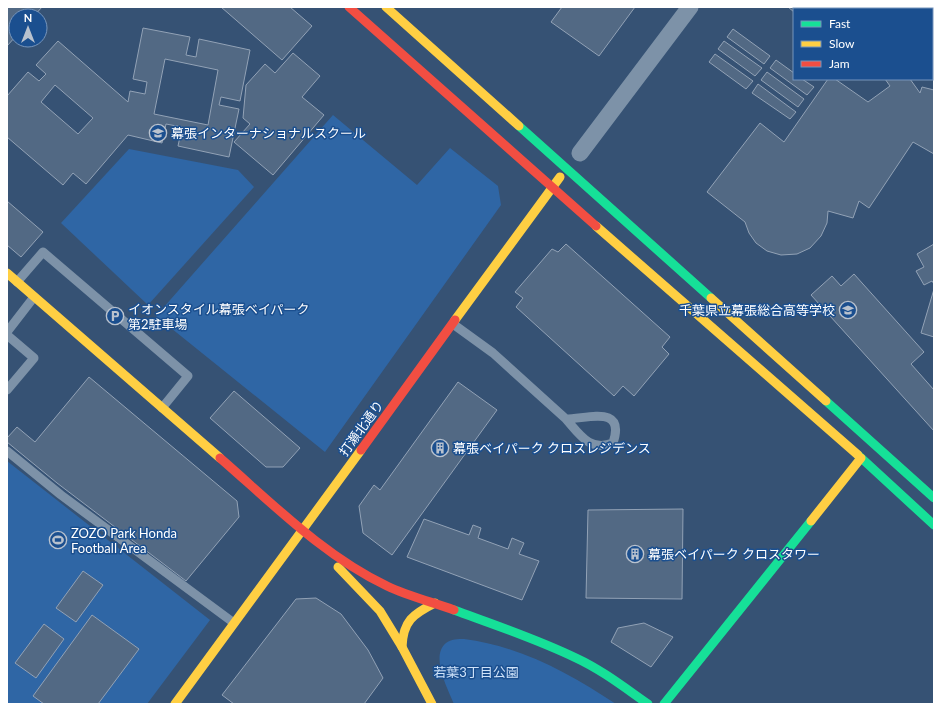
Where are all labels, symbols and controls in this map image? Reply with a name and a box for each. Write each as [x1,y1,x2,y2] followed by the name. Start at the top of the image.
[8,8,48,48] north arrow
[793,8,933,80] legend
[24,11,32,24] text: N
[829,16,851,31] text: Fast
[829,36,855,51] text: Slow
[829,56,850,71] text: Jam
[148,123,168,143] school or university icon: 幕張インターナショナルスクール
[171,125,366,141] place label: 幕張インターナショナルスクール
[838,300,858,320] school or university icon: 千葉県立幕張総合高等学校
[128,301,309,332] place label: イオンスタイル幕張ベイパーク 第2駐車場
[679,302,835,318] place label: 千葉県立幕張総合高等学校
[105,306,125,326] parking icon: イオンスタイル幕張ベイパーク 第2駐車場
[335,397,387,459] street label: 打瀬北通り
[430,438,450,458] building icon: 幕張ベイパーク クロスレジデンス
[453,440,651,456] place label: 幕張ベイパーク クロスレジデンス
[71,525,177,556] place label: ZOZO Park Honda Football Area
[48,530,68,550] sports icon: ZOZO Park Honda Football Area
[625,544,645,564] building icon: 幕張ベイパーク クロスタワー
[648,546,820,562] place label: 幕張ベイパーク クロスタワー
[433,664,519,680] park label: 若葉3丁目公園

